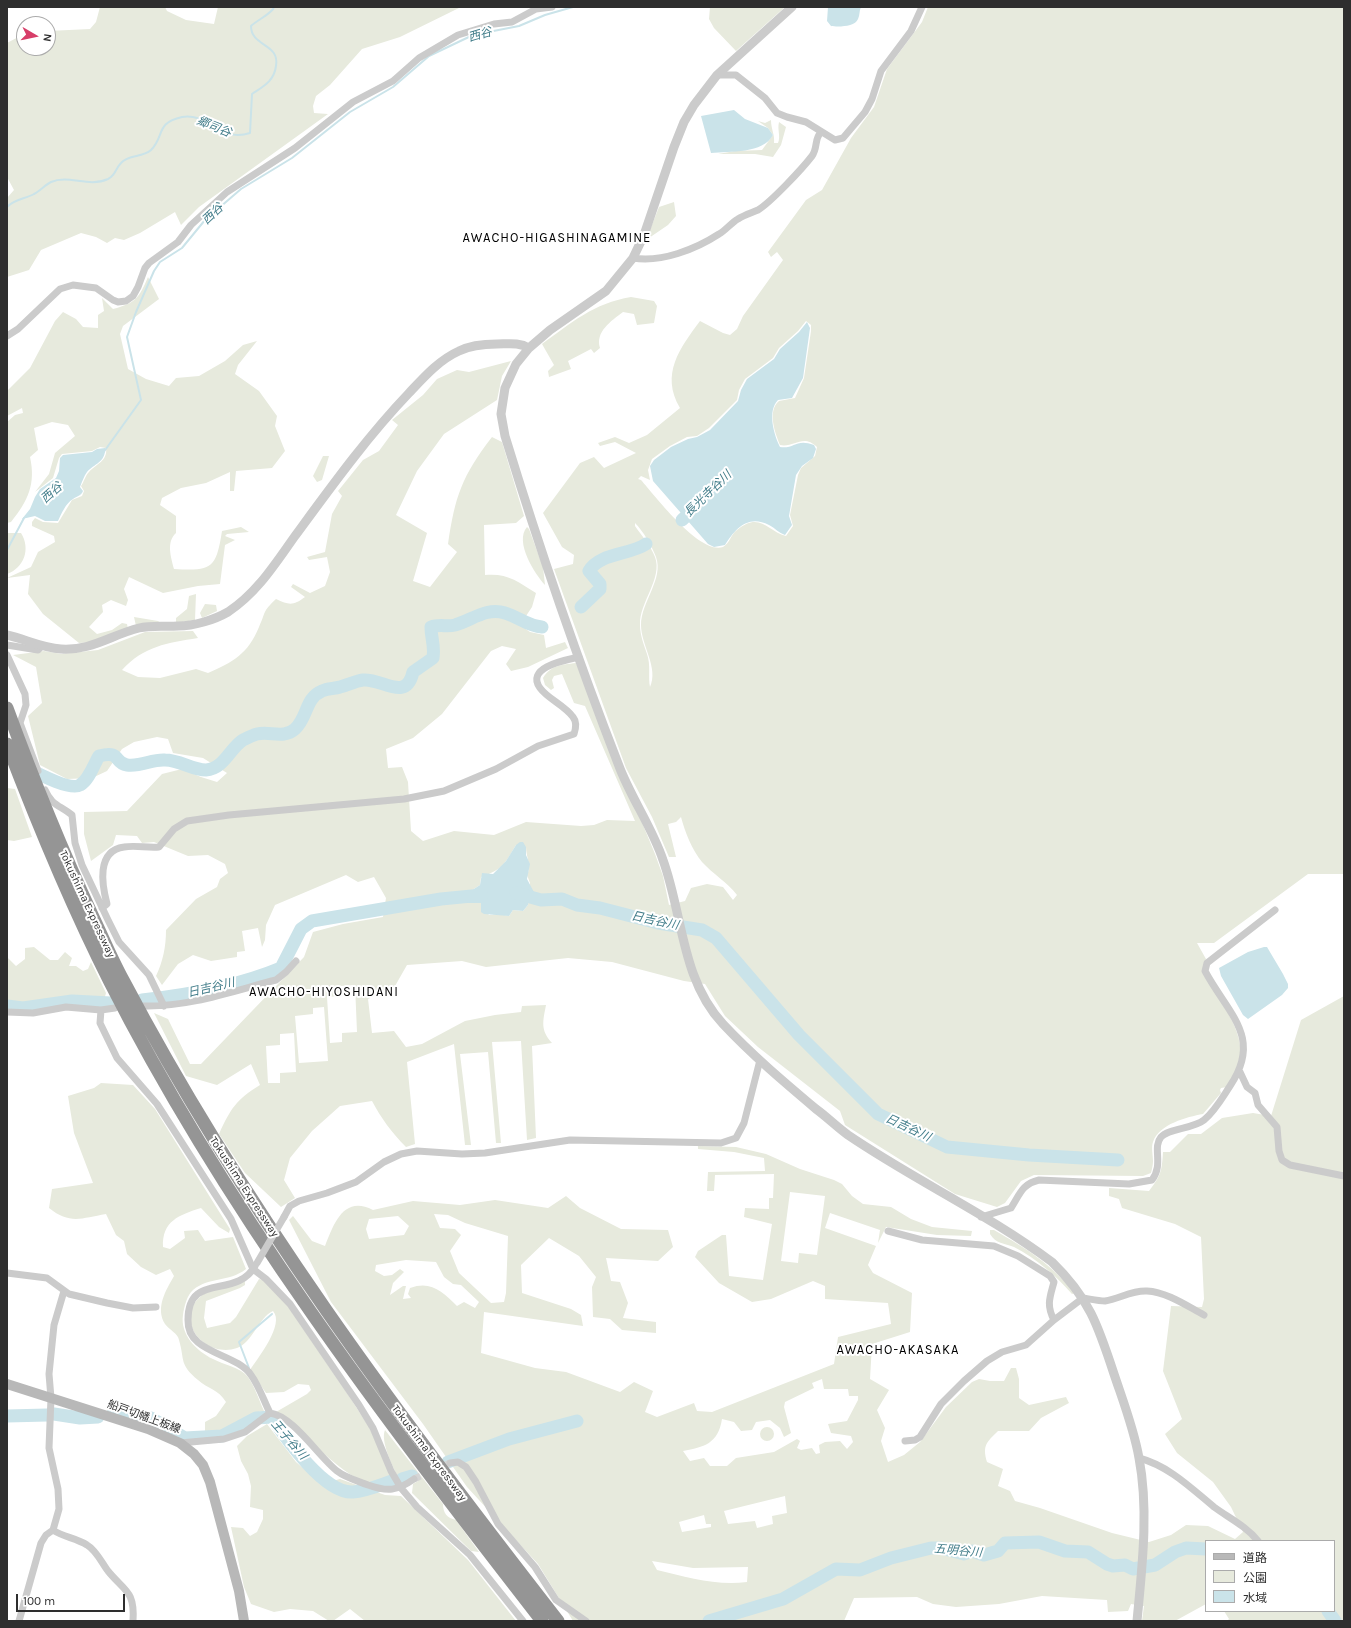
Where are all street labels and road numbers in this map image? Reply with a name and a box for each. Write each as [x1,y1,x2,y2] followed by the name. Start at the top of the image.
[56,848,118,960] street label: Tokushima Expressway
[207,1134,281,1240] street label: Tokushima Expressway
[106,1398,182,1436] street label: 船戸切幡上板線
[389,1402,469,1504] street label: Tokushima Expressway

